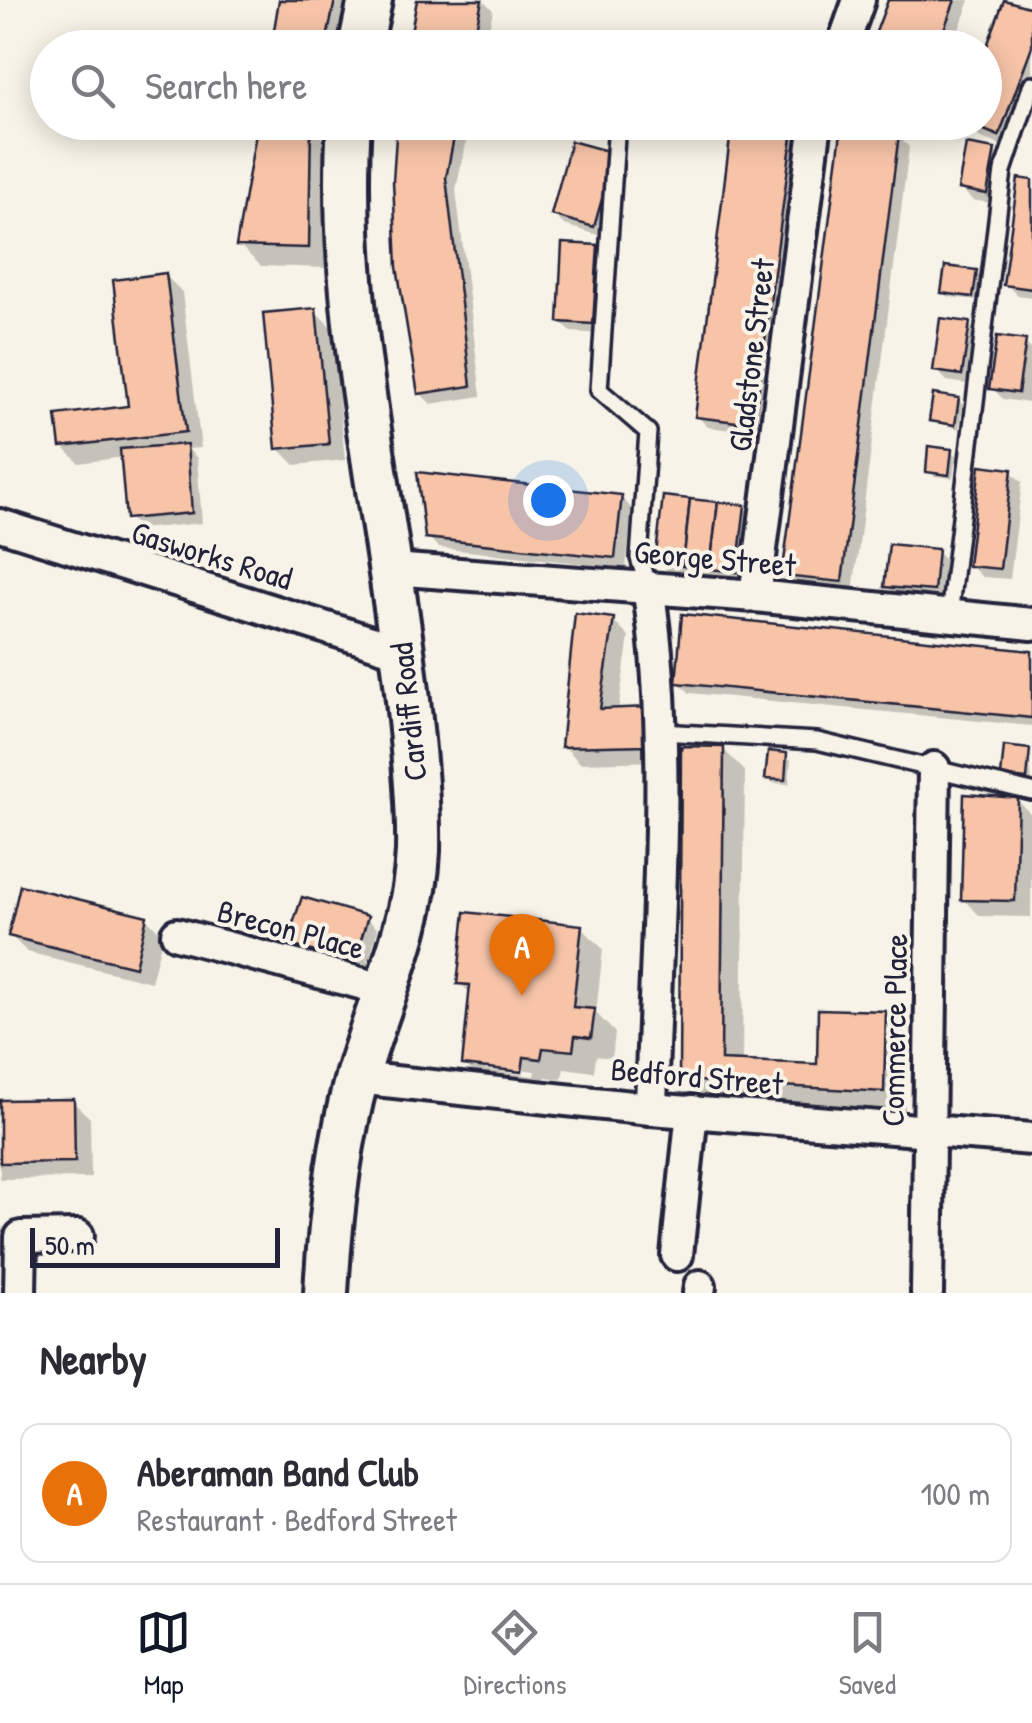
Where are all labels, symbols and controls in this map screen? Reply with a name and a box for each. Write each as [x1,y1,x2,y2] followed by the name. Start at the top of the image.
[30,30,1002,140] search box
[65,58,120,113] icon: search
[145,59,307,111] text: Search here
[718,255,784,454] street label: Gladstone Street
[523,475,574,526] your location
[126,510,298,600] street label: Gasworks Road
[632,530,799,587] street label: George Street
[379,641,437,783] street label: Cardiff Road
[213,889,369,969] street label: Brecon Place
[490,914,554,996] pin: A
[871,933,917,1127] street label: Commerce Place
[609,1047,786,1105] street label: Bedford Street
[30,1223,280,1268] scale bar
[45,1226,95,1264] text: 50 m
[40,1330,147,1387] text: Nearby
[137,1446,419,1498] text: Aberaman Band Club
[67,1472,82,1515] text: A
[921,1472,990,1515] text: 100 m
[137,1498,457,1541] text: Restaurant · Bedford Street
[136,1605,191,1703] tab: Map
[463,1605,566,1703] tab: Directions
[839,1605,896,1703] tab: Saved

